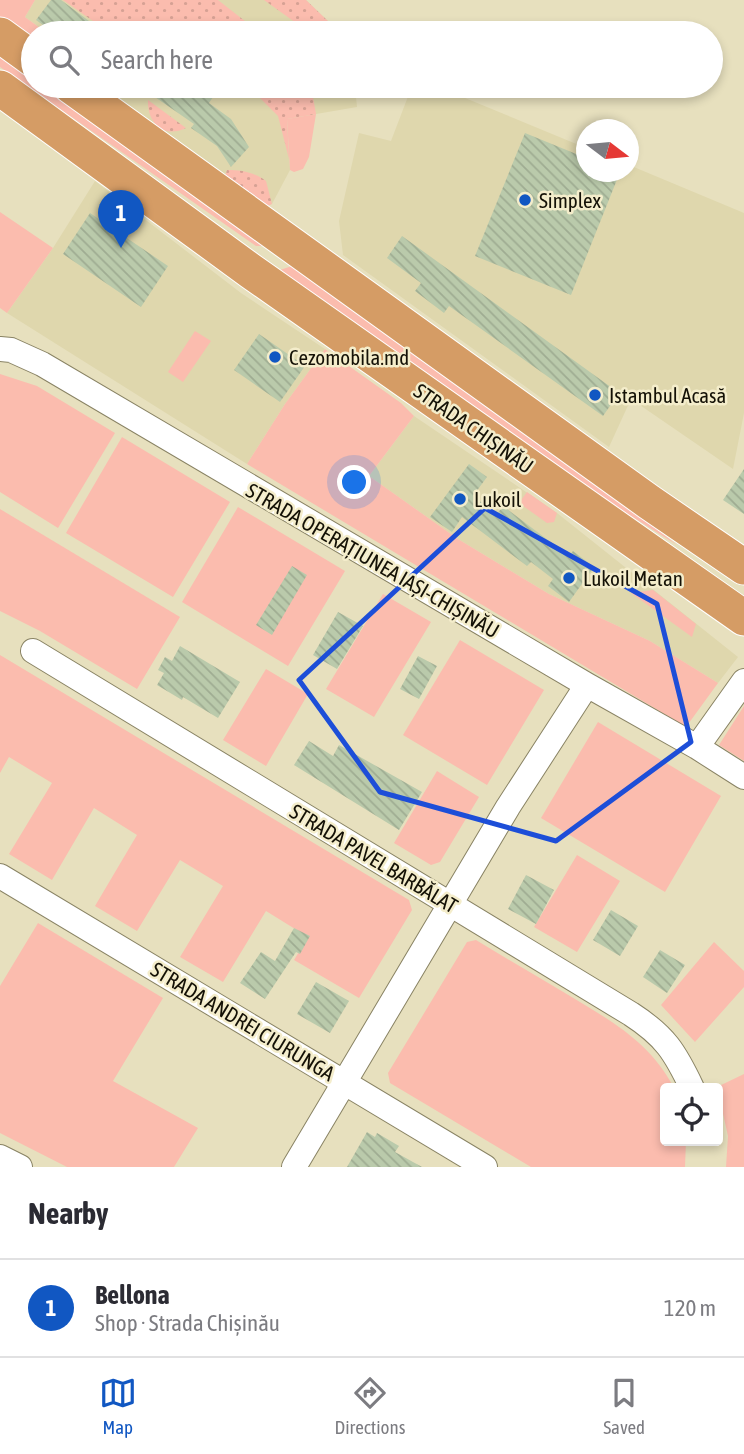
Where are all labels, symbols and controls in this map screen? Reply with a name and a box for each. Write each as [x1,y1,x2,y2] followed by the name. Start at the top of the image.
[21,21,723,98] search box
[45,41,83,79] icon: search
[101,45,213,75] text: Search here
[576,119,639,182] north arrow
[539,188,601,212] place label: Simplex
[98,190,144,248] pin: 1
[517,192,533,208] marker: Simplex
[289,345,409,369] place label: Cezomobila.md
[267,349,283,365] marker: Cezomobila.md
[410,378,538,478] street label: STRADA CHIȘINĂU
[609,383,726,407] place label: Istambul Acasă
[587,387,603,403] marker: Istambul Acasă
[337,465,371,499] your location
[242,478,504,642] street label: STRADA OPERAȚIUNEA IAȘI-CHIȘINĂU
[474,487,522,511] place label: Lukoil
[452,491,468,507] marker: Lukoil
[583,566,683,590] place label: Lukoil Metan
[561,570,577,586] marker: Lukoil Metan
[286,798,462,918] street label: STRADA PAVEL BARBĂLAT
[147,957,340,1086] street label: STRADA ANDREI CIURUNGA
[660,1083,723,1146] map controls
[660,1083,723,1146] button: locate
[28,1196,108,1230] text: Nearby
[95,1280,170,1310] text: Bellona
[46,1295,56,1321] text: 1
[664,1295,716,1321] text: 120 m
[95,1310,280,1336] text: Shop · Strada Chișinău
[99,1374,137,1438] tab: Map
[335,1374,405,1438] tab: Directions
[603,1374,645,1438] tab: Saved

